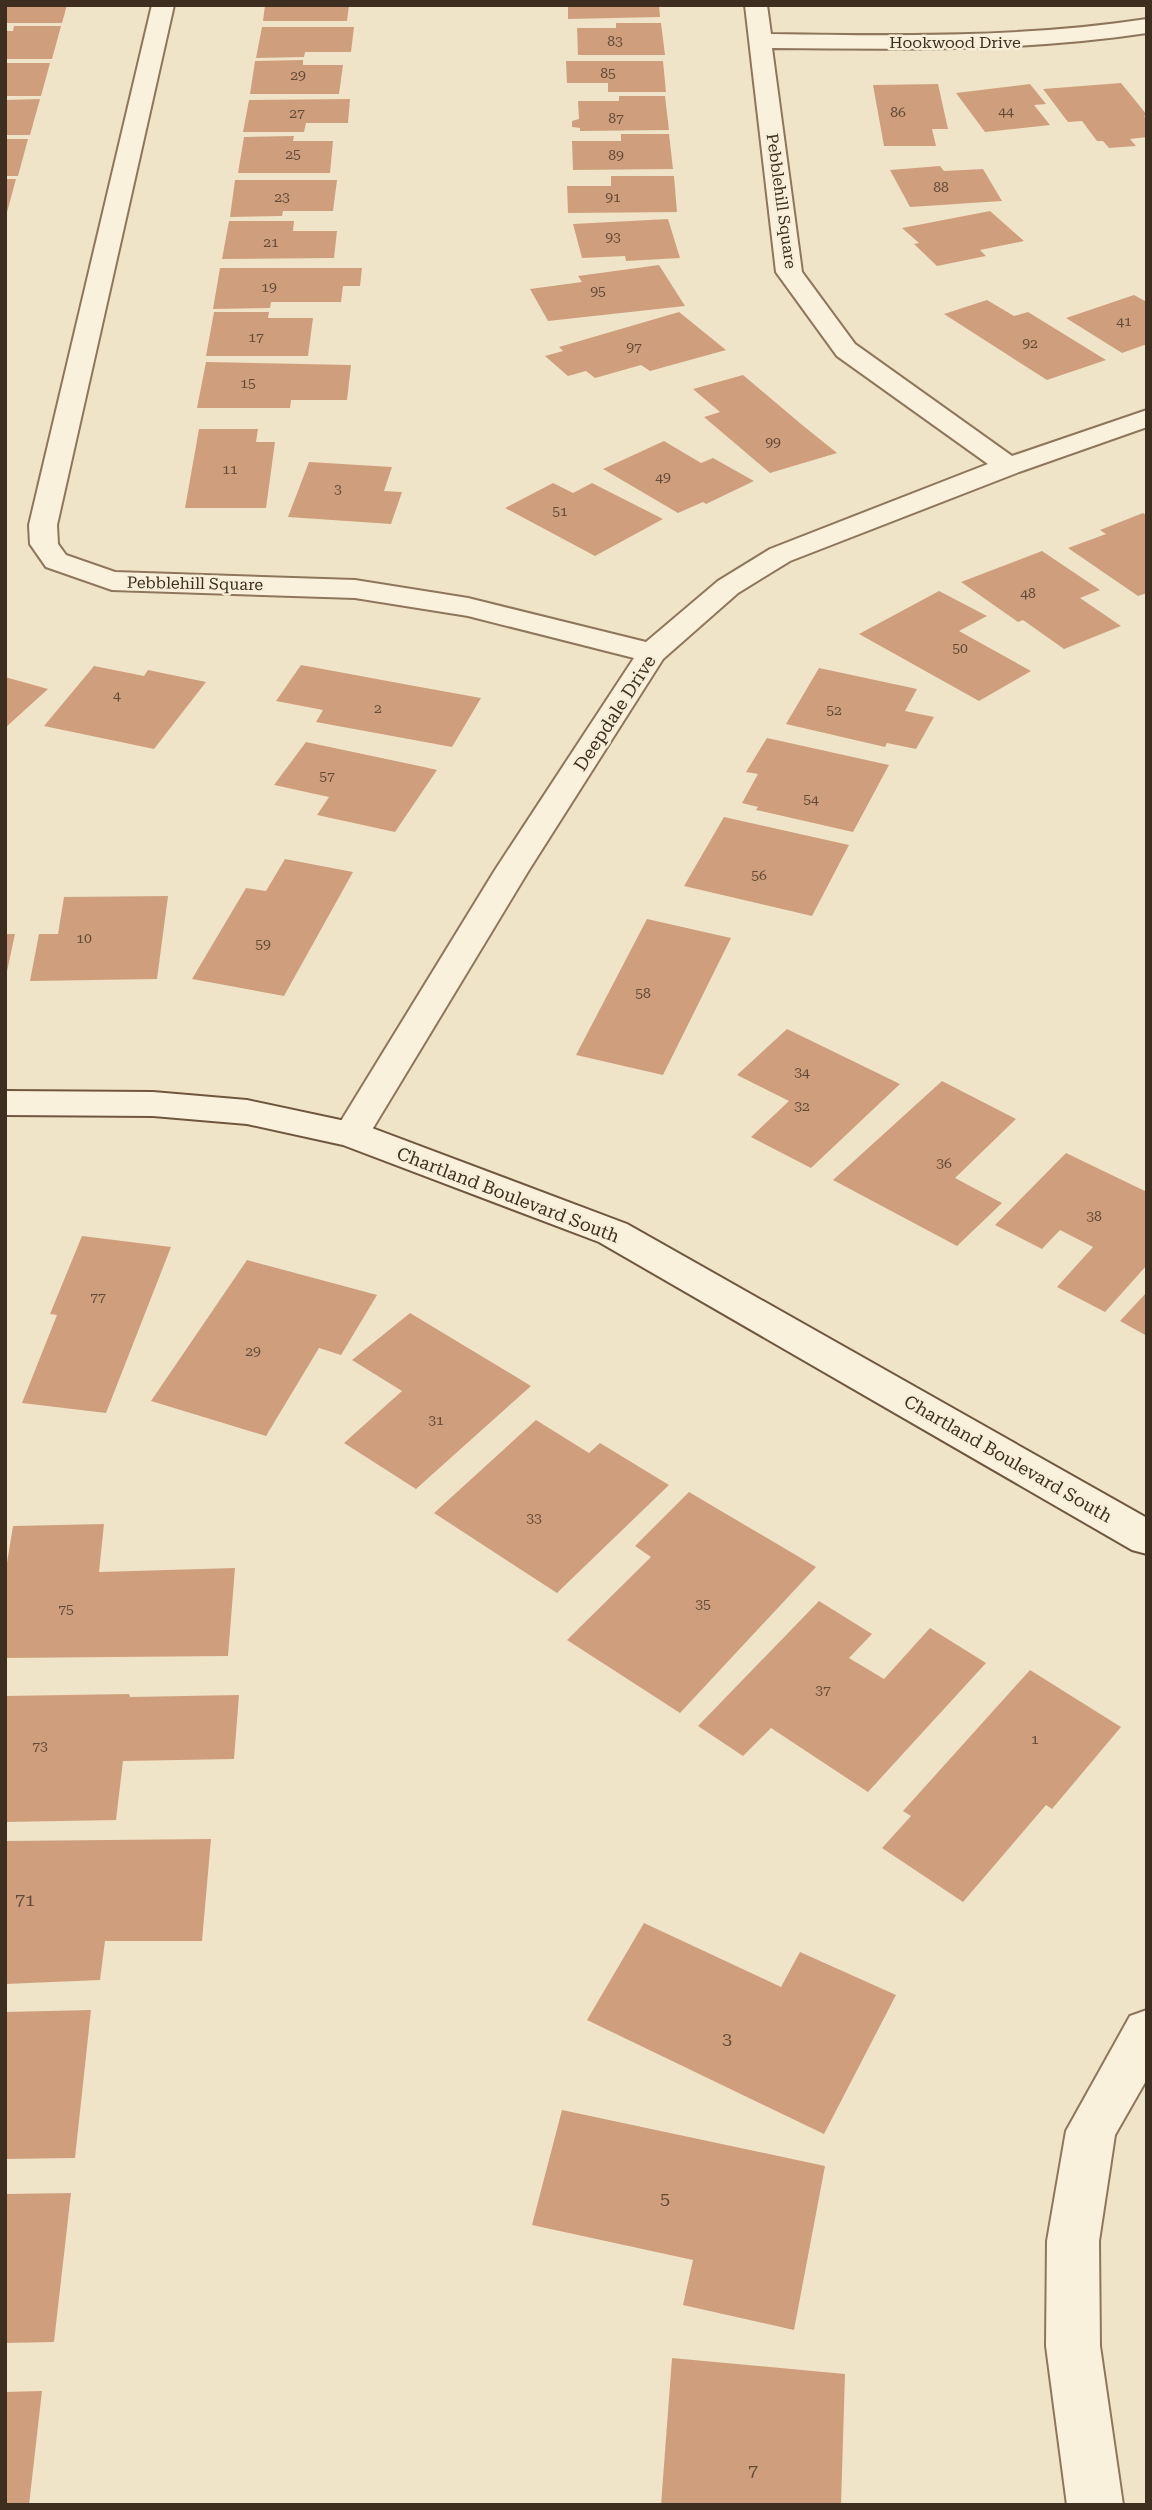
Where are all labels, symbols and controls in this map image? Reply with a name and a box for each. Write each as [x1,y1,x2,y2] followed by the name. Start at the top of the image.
[607,33,623,49] house number: 83
[889,33,1021,52] street label: Hookwood Drive
[600,65,616,81] house number: 85
[290,67,306,83] house number: 29
[998,103,1014,119] house number: 44
[890,104,906,120] house number: 86
[289,105,305,121] house number: 27
[608,110,624,126] house number: 87
[763,132,800,270] street label: Pebblehill Square
[285,146,301,162] house number: 25
[608,147,624,163] house number: 89
[933,179,949,195] house number: 88
[274,189,290,205] house number: 23
[605,189,621,205] house number: 91
[605,229,621,245] house number: 93
[263,234,279,250] house number: 21
[261,279,277,295] house number: 19
[590,283,606,299] house number: 95
[1116,313,1132,329] house number: 41
[248,329,264,345] house number: 17
[1022,335,1038,351] house number: 92
[626,339,642,355] house number: 97
[240,375,256,391] house number: 15
[765,434,781,450] house number: 99
[222,461,238,477] house number: 11
[655,469,671,485] house number: 49
[334,481,342,497] house number: 3
[552,503,568,519] house number: 51
[127,573,264,594] street label: Pebblehill Square
[1020,585,1036,601] house number: 48
[952,640,968,656] house number: 50
[569,651,660,775] street label: Deepdale Drive
[113,687,121,703] house number: 4
[374,700,382,716] house number: 2
[826,702,842,718] house number: 52
[319,768,335,784] house number: 57
[803,791,819,807] house number: 54
[751,867,767,883] house number: 56
[76,930,92,946] house number: 10
[255,936,271,952] house number: 59
[635,985,651,1001] house number: 58
[794,1064,810,1080] house number: 34
[794,1098,810,1114] house number: 32
[394,1142,623,1247] street label: Chartland Boulevard South
[936,1155,952,1171] house number: 36
[1086,1208,1102,1224] house number: 38
[90,1289,106,1305] house number: 77
[245,1343,261,1359] house number: 29
[901,1390,1116,1527] street label: Chartland Boulevard South
[428,1412,444,1428] house number: 31
[526,1510,542,1526] house number: 33
[695,1596,711,1612] house number: 35
[58,1601,74,1617] house number: 75
[815,1682,831,1698] house number: 37
[1031,1731,1039,1747] house number: 1
[32,1738,48,1754] house number: 73
[15,1889,35,1910] house number: 71
[722,2028,732,2049] house number: 3
[660,2188,670,2209] house number: 5
[748,2460,758,2481] house number: 7

